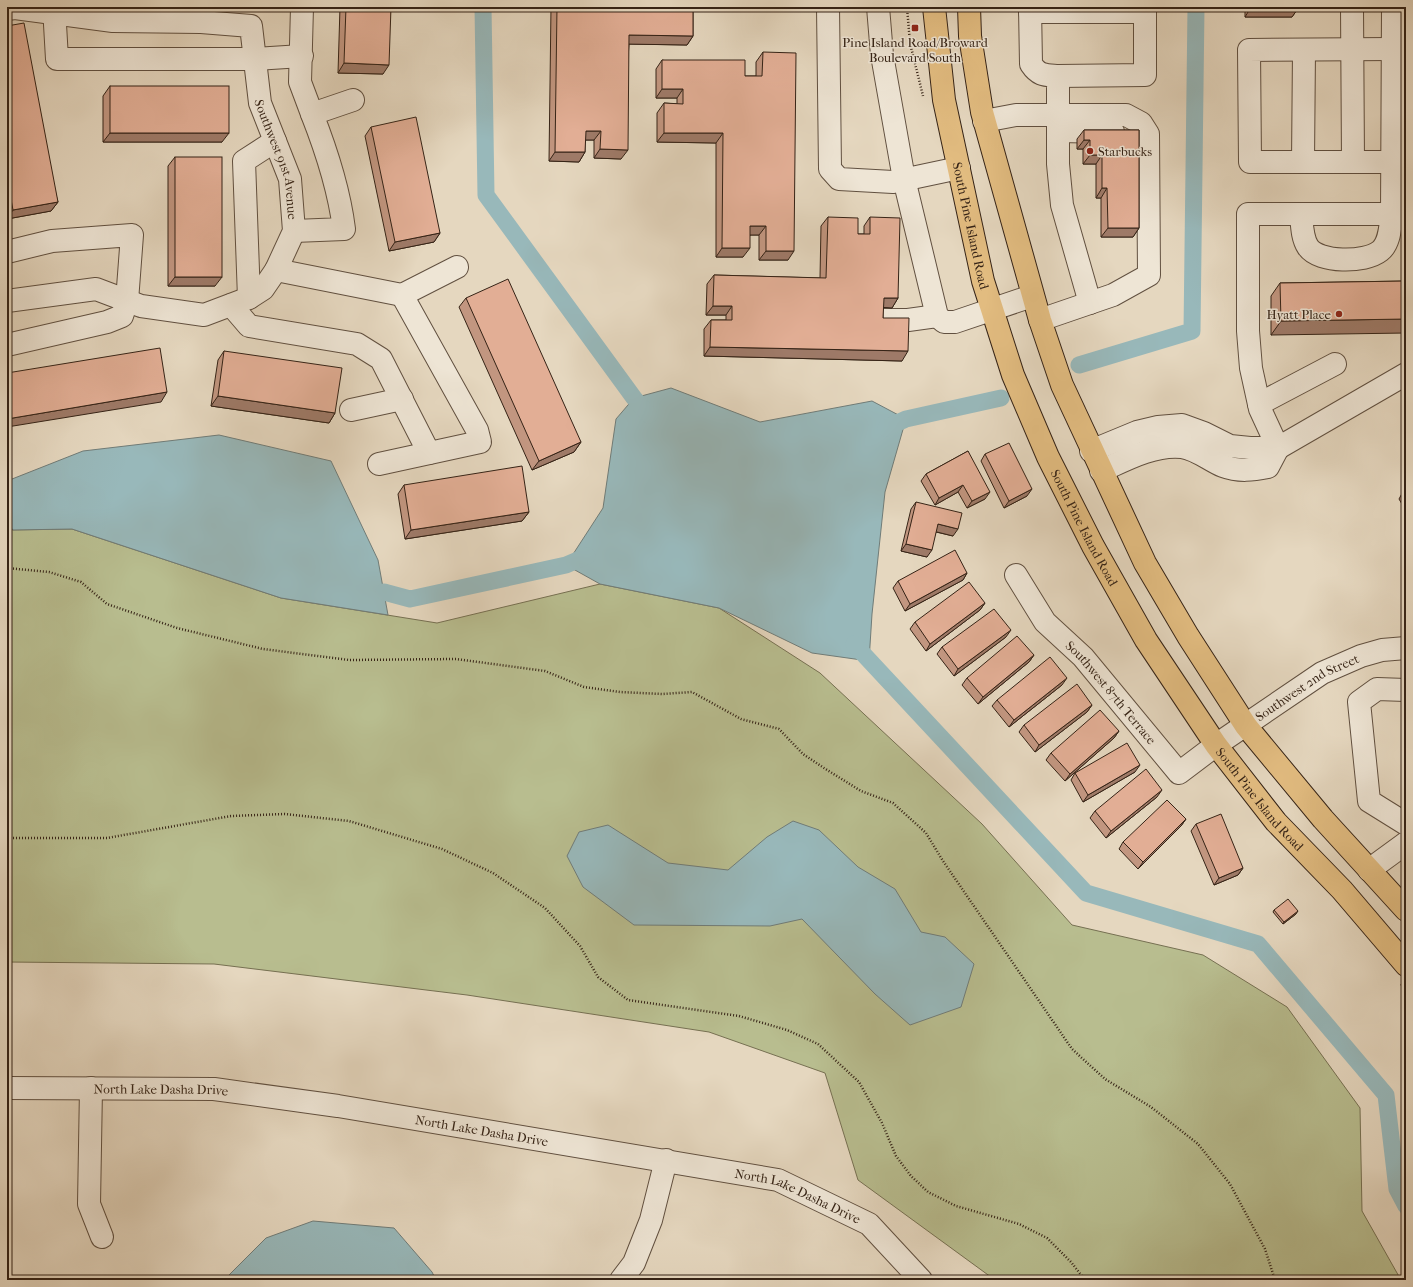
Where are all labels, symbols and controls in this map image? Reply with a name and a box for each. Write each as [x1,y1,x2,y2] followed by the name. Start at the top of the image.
[910,23,920,33] marker: Pine Island Road/Broward Boulevard South
[842,35,989,65] place label: Pine Island Road/Broward Boulevard South
[252,99,300,221] street label: Southwest 91st Avenue
[1098,144,1152,159] place label: Starbucks
[1085,146,1095,156] marker: Starbucks
[950,161,992,292] street label: South Pine Island Road
[1267,307,1332,322] place label: Hyatt Place
[1334,309,1344,319] marker: Hyatt Place
[1048,467,1121,589] street label: South Pine Island Road
[1062,638,1159,748] street label: Southwest 87th Terrace
[1252,651,1362,724] street label: Southwest 2nd Street
[1213,745,1307,855] street label: South Pine Island Road
[94,1081,230,1099] street label: North Lake Dasha Drive
[414,1112,550,1149] street label: North Lake Dasha Drive
[734,1166,864,1227] street label: North Lake Dasha Drive

